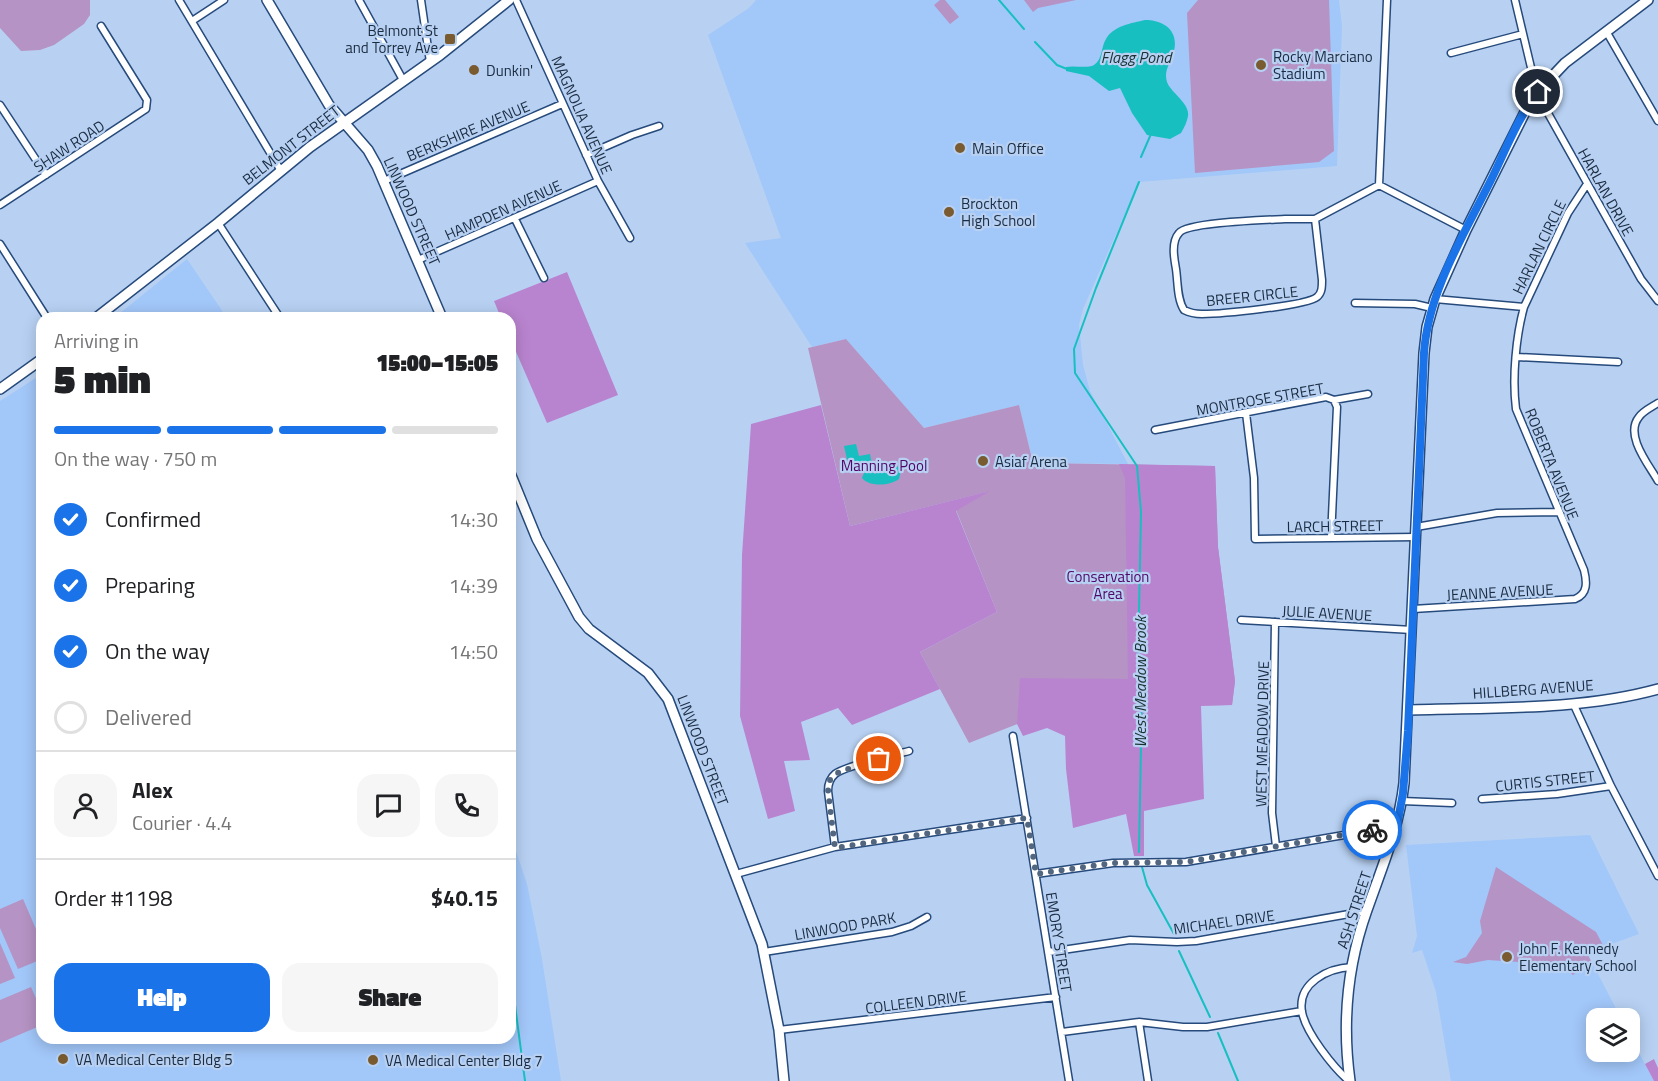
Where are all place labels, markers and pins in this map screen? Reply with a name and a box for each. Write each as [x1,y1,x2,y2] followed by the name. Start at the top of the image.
[345,19,439,59] place label: Belmont St and Torrey Ave
[443,32,457,46] marker: Belmont St and Torrey Ave
[1273,45,1373,85] place label: Rocky Marciano Stadium
[1254,58,1268,72] marker: Rocky Marciano Stadium
[486,59,533,82] place label: Dunkin'
[467,63,481,77] marker: Dunkin'
[1512,66,1563,117] pin
[972,137,1044,160] place label: Main Office
[953,141,967,155] marker: Main Office
[961,192,1036,232] place label: Brockton High School
[942,205,956,219] marker: Brockton High School
[995,450,1068,473] place label: Asiaf Arena
[976,454,990,468] marker: Asiaf Arena
[853,733,904,784] pin
[1519,937,1637,977] place label: John F. Kennedy Elementary School
[1500,950,1514,964] marker: John F. Kennedy Elementary School
[75,1048,233,1071] place label: VA Medical Center Bldg 5
[385,1049,543,1072] place label: VA Medical Center Bldg 7
[56,1052,70,1066] marker: VA Medical Center Bldg 5
[366,1053,380,1067] marker: VA Medical Center Bldg 7

